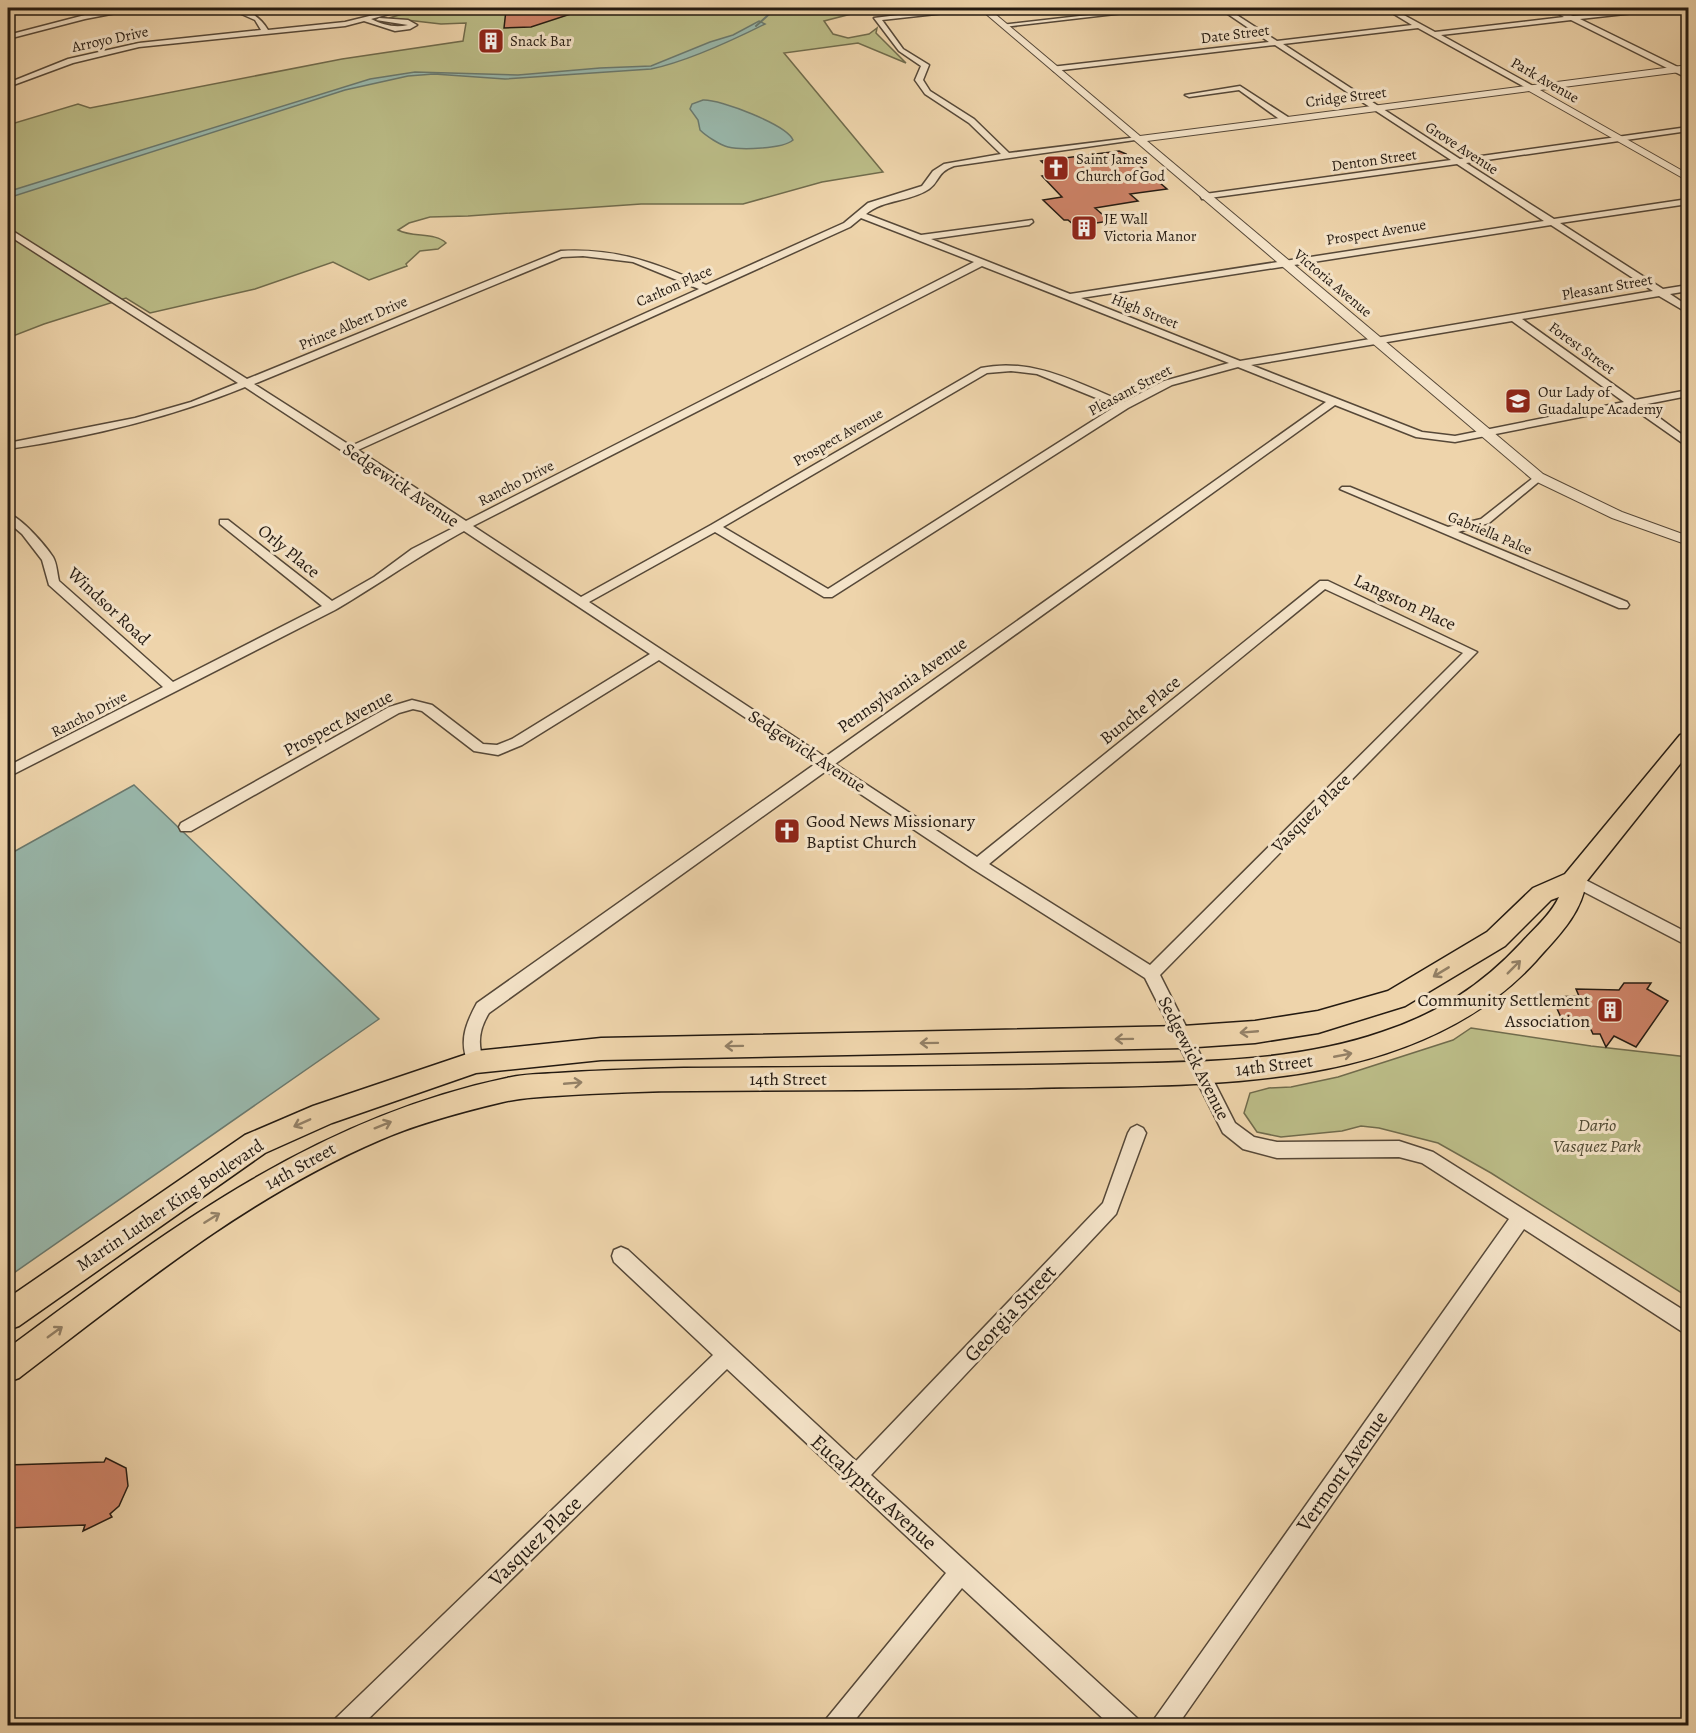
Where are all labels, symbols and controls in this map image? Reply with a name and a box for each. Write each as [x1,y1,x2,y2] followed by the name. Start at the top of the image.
[1200,20,1271,48] street label: Date Street
[69,21,150,57] street label: Arroyo Drive
[476,26,506,56] building icon: Snack Bar
[510,31,572,51] place label: Snack Bar
[1507,52,1583,108] street label: Park Avenue
[1304,82,1388,112] street label: Cridge Street
[1422,117,1503,179] street label: Grove Avenue
[1330,144,1418,176] street label: Denton Street
[1076,149,1166,186] place label: Saint James Church of God
[1041,153,1071,183] church icon: Saint James Church of God
[1103,209,1197,246] place label: JE Wall Victoria Manor
[1069,213,1099,243] building icon: JE Wall Victoria Manor
[1325,214,1428,250] street label: Prospect Avenue
[1289,244,1376,322] street label: Victoria Avenue
[633,260,715,312] street label: Carlton Place
[1560,269,1654,305] street label: Pleasant Street
[1108,288,1182,334] street label: High Street
[296,291,411,355] street label: Prince Albert Drive
[1545,317,1619,379] street label: Forest Street
[1085,360,1175,420] street label: Pleasant Street
[1538,382,1663,419] place label: Our Lady of Guadalupe Academy
[1503,386,1533,416] school or university icon: Our Lady of Guadalupe Academy
[789,403,887,471] street label: Prospect Avenue
[338,437,464,533] street label: Sedgewick Avenue
[475,455,558,511] street label: Rancho Drive
[1445,506,1536,560] street label: Gabriella Palce
[253,519,325,583] street label: Orly Place
[62,561,156,651] street label: Windsor Road
[1350,568,1460,636] street label: Langston Place
[832,631,972,739] street label: Pennsylvania Avenue
[1095,670,1185,750] street label: Bunche Place
[279,684,397,762] street label: Prospect Avenue
[48,686,131,742] street label: Rancho Drive
[744,704,870,798] street label: Sedgewick Avenue
[1266,768,1356,858] street label: Vasquez Place
[806,809,976,854] place label: Good News Missionary Baptist Church
[772,816,802,846] church icon: Good News Missionary Baptist Church
[1507,960,1522,974] one-way arrow
[1433,966,1450,978] one-way arrow
[1418,988,1590,1033] place label: Community Settlement Association
[1153,992,1235,1124] street label: Sedgewick Avenue
[1595,995,1625,1025] building icon: Community Settlement Association
[1240,1027,1259,1038] one-way arrow
[1115,1033,1135,1045] one-way arrow
[920,1037,940,1048] one-way arrow
[725,1041,745,1052] one-way arrow
[1234,1048,1314,1082] street label: 14th Street
[1333,1049,1353,1060] one-way arrow
[749,1067,827,1091] street label: 14th Street
[562,1077,582,1088] one-way arrow
[1553,1113,1641,1158] park label: Dario Vasquez Park
[293,1118,311,1130] one-way arrow
[374,1119,392,1130] one-way arrow
[72,1133,268,1277] street label: Martin Luther King Boulevard
[260,1137,340,1195] street label: 14th Street
[203,1211,220,1223] one-way arrow
[958,1258,1062,1368] street label: Georgia Street
[46,1326,62,1339] one-way arrow
[1289,1405,1394,1538] street label: Vermont Avenue
[805,1428,943,1556] street label: Eucalyptus Avenue
[482,1490,588,1593] street label: Vasquez Place

